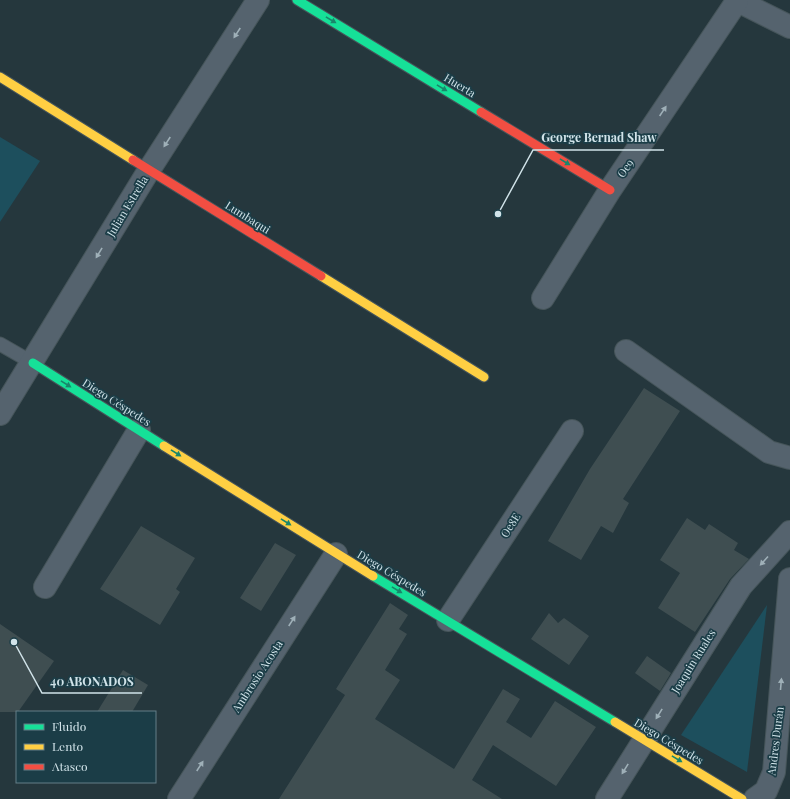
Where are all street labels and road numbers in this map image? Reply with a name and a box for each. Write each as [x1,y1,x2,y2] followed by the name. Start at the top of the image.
[441,70,479,101] street label: Huerta
[613,155,637,180] street label: Oe9
[102,172,151,240] street label: Julian Estrella
[223,197,273,237] street label: Lumbaqui
[80,375,154,429] street label: Diego Céspedes
[497,510,524,540] street label: Oe8E
[355,546,429,600] street label: Diego Céspedes
[667,626,719,697] street label: Joaquin Ruales
[228,637,286,716] street label: Ambrosio Acosta
[763,705,787,777] street label: Andres Durán
[632,714,706,768] street label: Diego Céspedes

